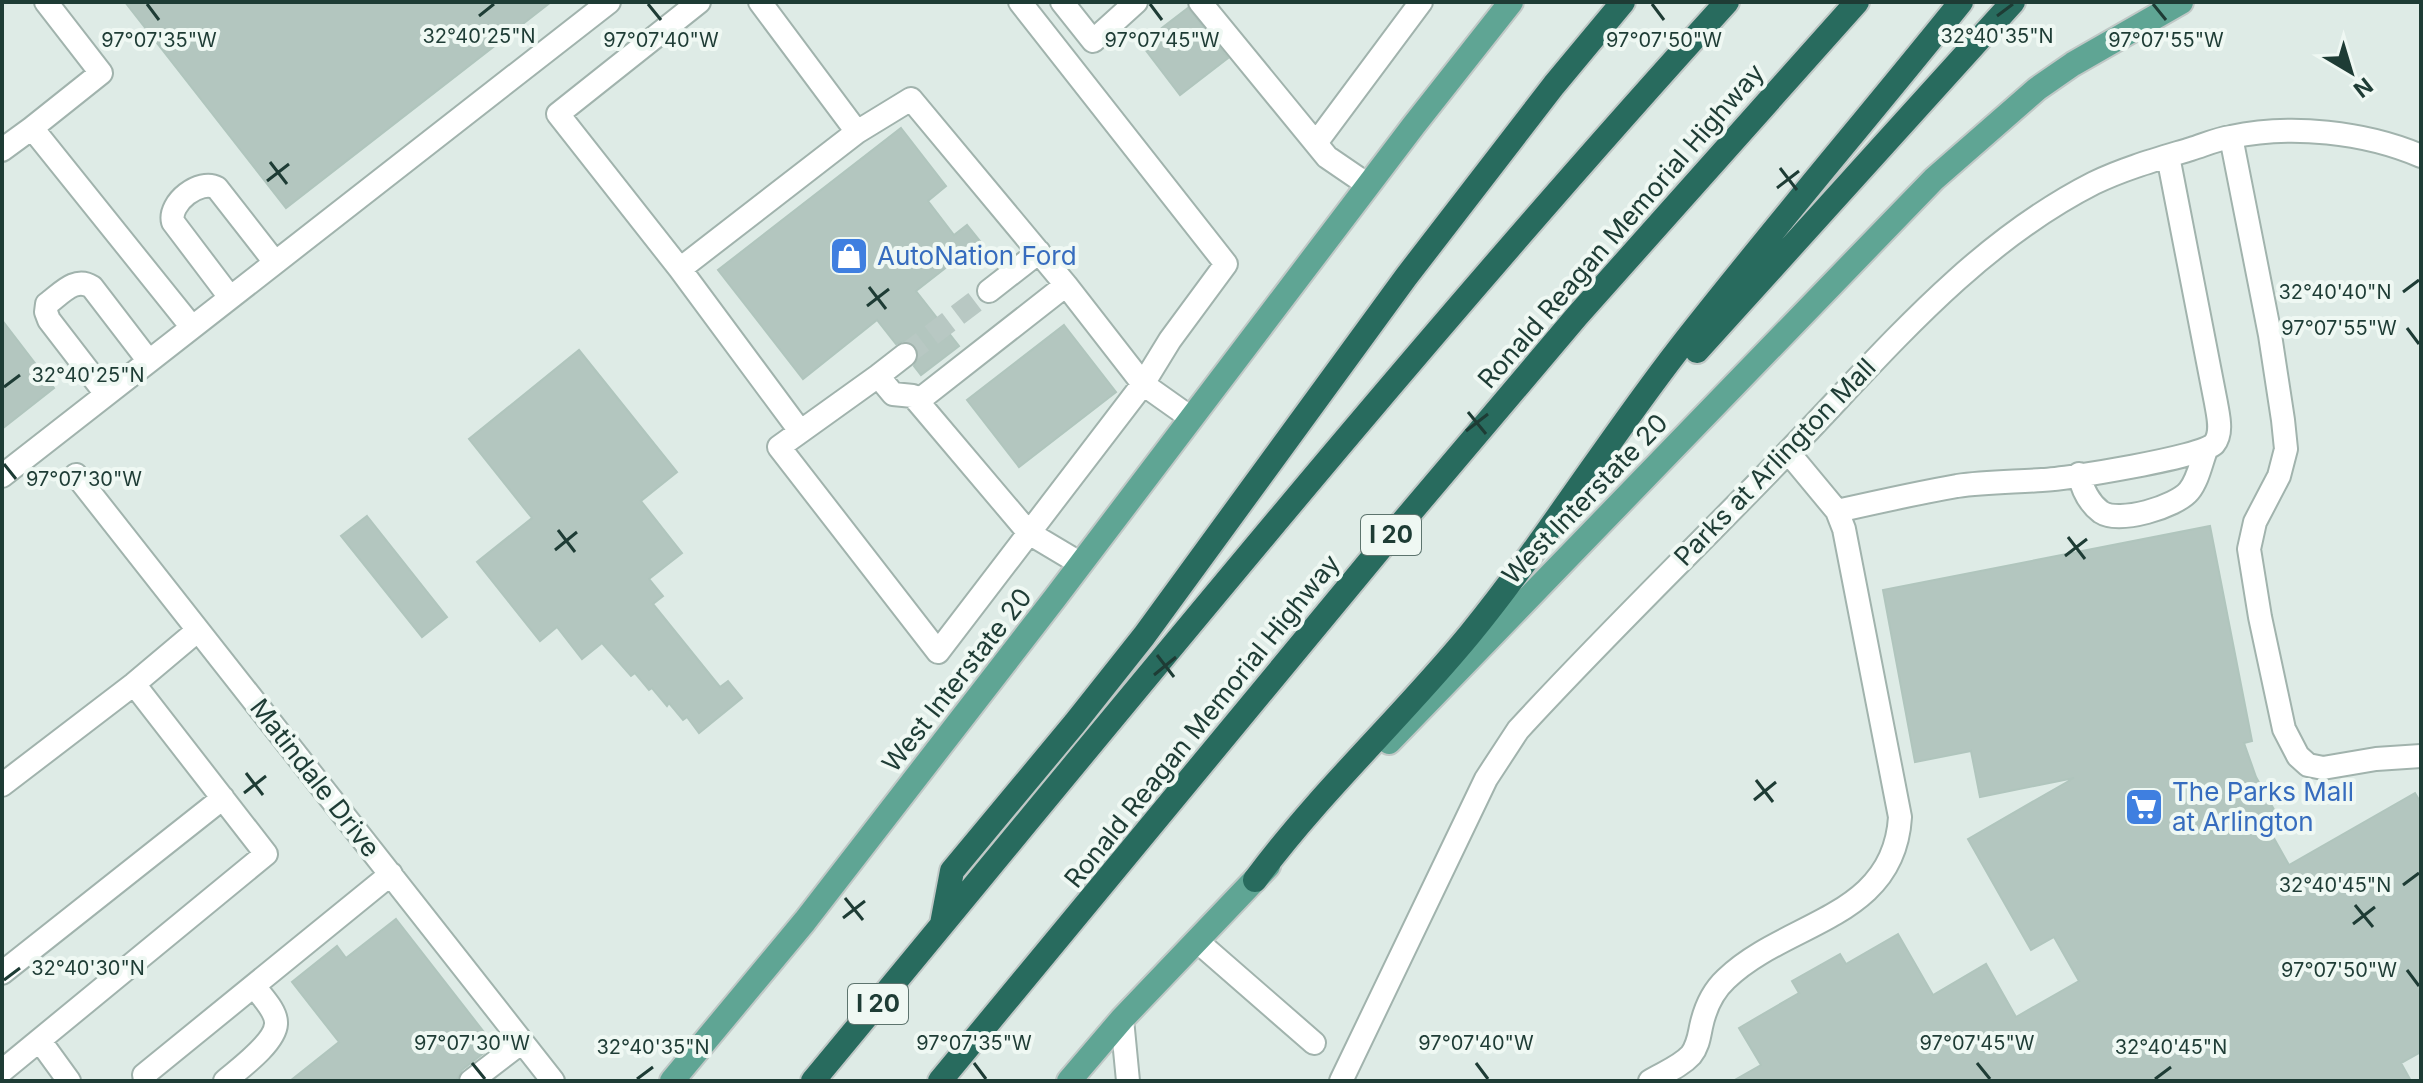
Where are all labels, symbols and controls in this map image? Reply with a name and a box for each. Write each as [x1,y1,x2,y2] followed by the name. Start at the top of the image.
[422,24,536,48] text: 32°40'25"N
[1940,24,2054,48] text: 32°40'35"N
[101,28,217,52] text: 97°07'35"W
[603,28,719,52] text: 97°07'40"W
[1105,28,1220,52] text: 97°07'45"W
[1606,28,1722,52] text: 97°07'50"W
[2108,28,2224,52] text: 97°07'55"W
[2311,32,2391,112] north arrow
[1471,57,1770,394] street label: Ronald Reagan Memorial Highway
[2349,72,2378,103] text: N
[828,235,870,277] shop icon: AutoNation Ford
[877,240,1077,271] place label: AutoNation Ford
[2279,280,2391,304] text: 32°40'40"N
[2281,316,2397,340] text: 97°07'55"W
[1668,351,1882,572] street label: Parks at Arlington Mall
[31,363,145,387] text: 32°40'25"N
[1496,407,1674,590] street label: West Interstate 20
[26,467,142,491] text: 97°07'30"W
[1361,515,1421,555] road number: I 20
[1057,548,1346,894] street label: Ronald Reagan Memorial Highway
[875,582,1038,778] street label: West Interstate 20
[244,692,387,863] street label: Matindale Drive
[2172,776,2354,837] place label: The Parks Mall at Arlington
[2123,786,2165,828] supermarket icon: The Parks Mall at Arlington
[2279,873,2391,897] text: 32°40'45"N
[31,956,145,980] text: 32°40'30"N
[2281,958,2397,982] text: 97°07'50"W
[848,984,908,1024] road number: I 20
[414,1031,530,1055] text: 97°07'30"W
[916,1031,1032,1055] text: 97°07'35"W
[1418,1031,1534,1055] text: 97°07'40"W
[1920,1031,2035,1055] text: 97°07'45"W
[596,1035,710,1059] text: 32°40'35"N
[2115,1035,2227,1059] text: 32°40'45"N

